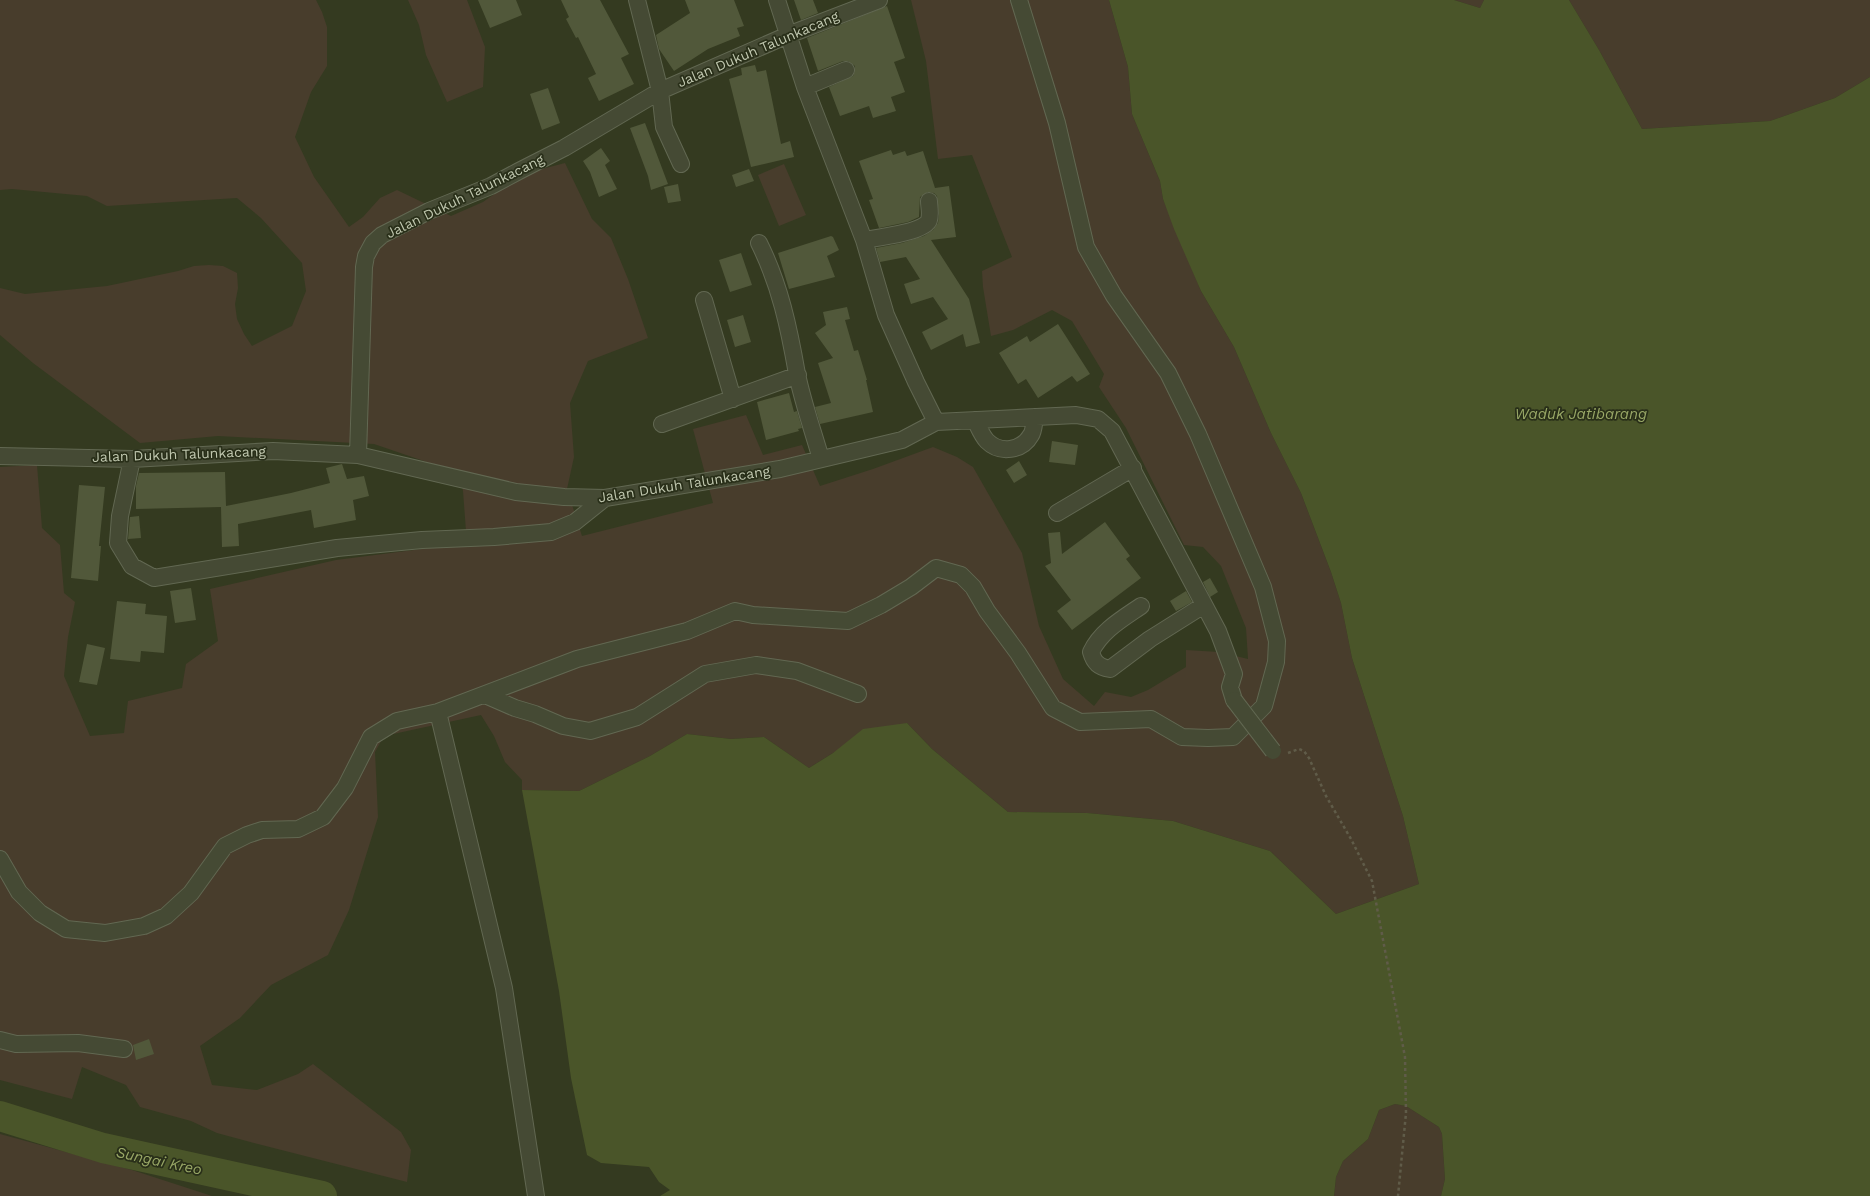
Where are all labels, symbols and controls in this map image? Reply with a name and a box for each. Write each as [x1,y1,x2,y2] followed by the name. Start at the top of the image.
[675,7,842,90] street label: Jalan Dukuh Talunkacang
[383,150,547,241] street label: Jalan Dukuh Talunkacang
[1515,405,1647,423] water label: Waduk Jatibarang
[92,443,267,465] street label: Jalan Dukuh Talunkacang
[597,462,772,505] street label: Jalan Dukuh Talunkacang
[114,1143,204,1179] water label: Sungai Kreo

